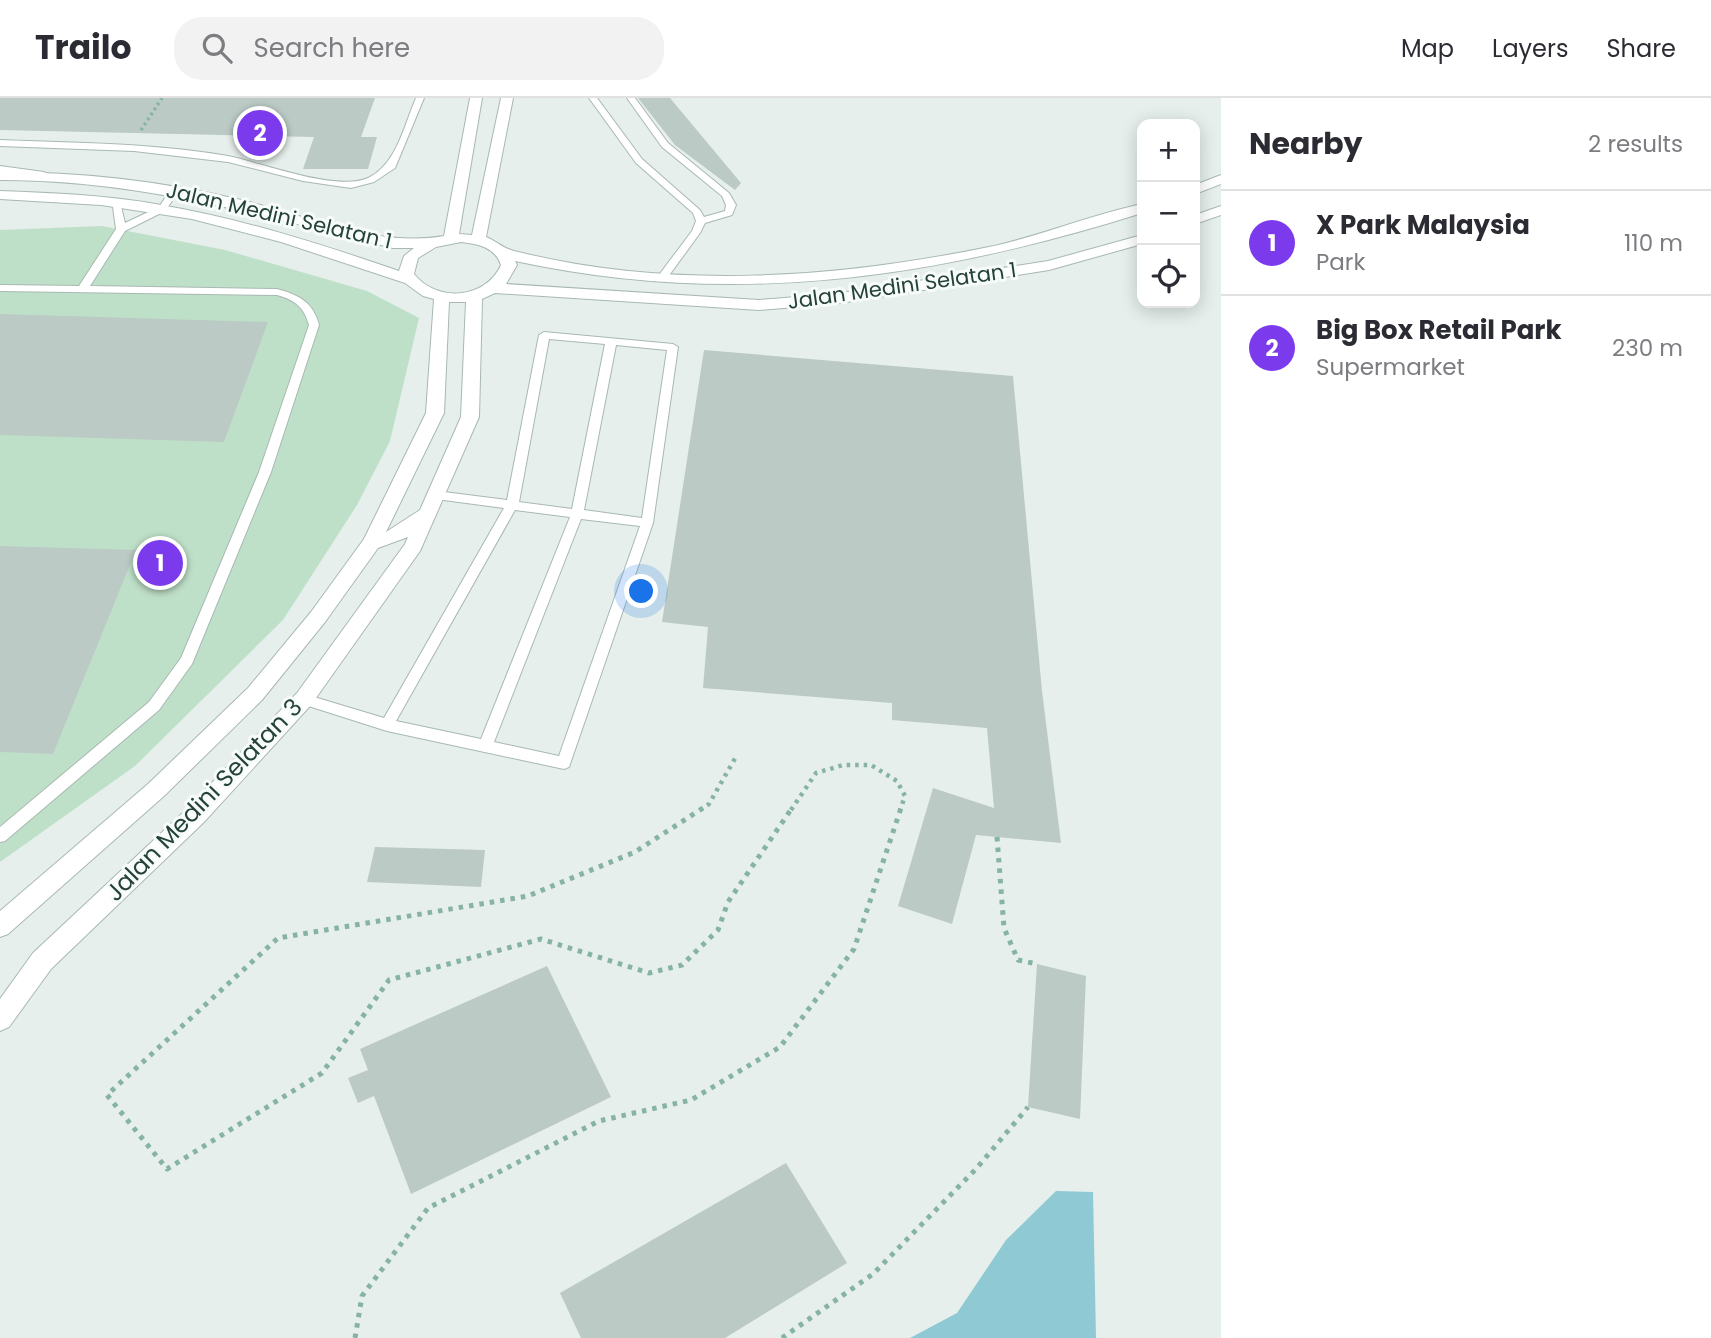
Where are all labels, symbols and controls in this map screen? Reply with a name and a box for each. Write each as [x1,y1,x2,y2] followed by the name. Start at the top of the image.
[174,17,664,80] search box
[35,24,132,71] text: Trailo
[198,29,236,67] icon: search
[254,30,410,66] text: Search here
[1401,32,1454,65] text: Map
[1492,32,1568,65] text: Layers
[1606,32,1676,65] text: Share
[237,107,283,159] pin: 2
[1137,119,1200,308] map controls
[1137,119,1200,182] button: +
[1249,122,1363,165] text: Nearby
[1588,128,1683,160] text: 2 results
[163,175,395,256] street label: Jalan Medini Selatan 1
[1137,182,1200,245] button: −
[1316,207,1530,243] text: X Park Malaysia
[1268,227,1276,259] text: 1
[1624,227,1683,259] text: 110 m
[1137,245,1200,308] button: locate
[1316,246,1365,278] text: Park
[786,255,1018,316] street label: Jalan Medini Selatan 1
[1316,312,1562,348] text: Big Box Retail Park
[1265,332,1279,364] text: 2
[1612,332,1683,364] text: 230 m
[1316,351,1465,383] text: Supermarket
[137,537,183,589] pin: 1
[624,574,658,608] your location
[98,691,309,908] street label: Jalan Medini Selatan 3

